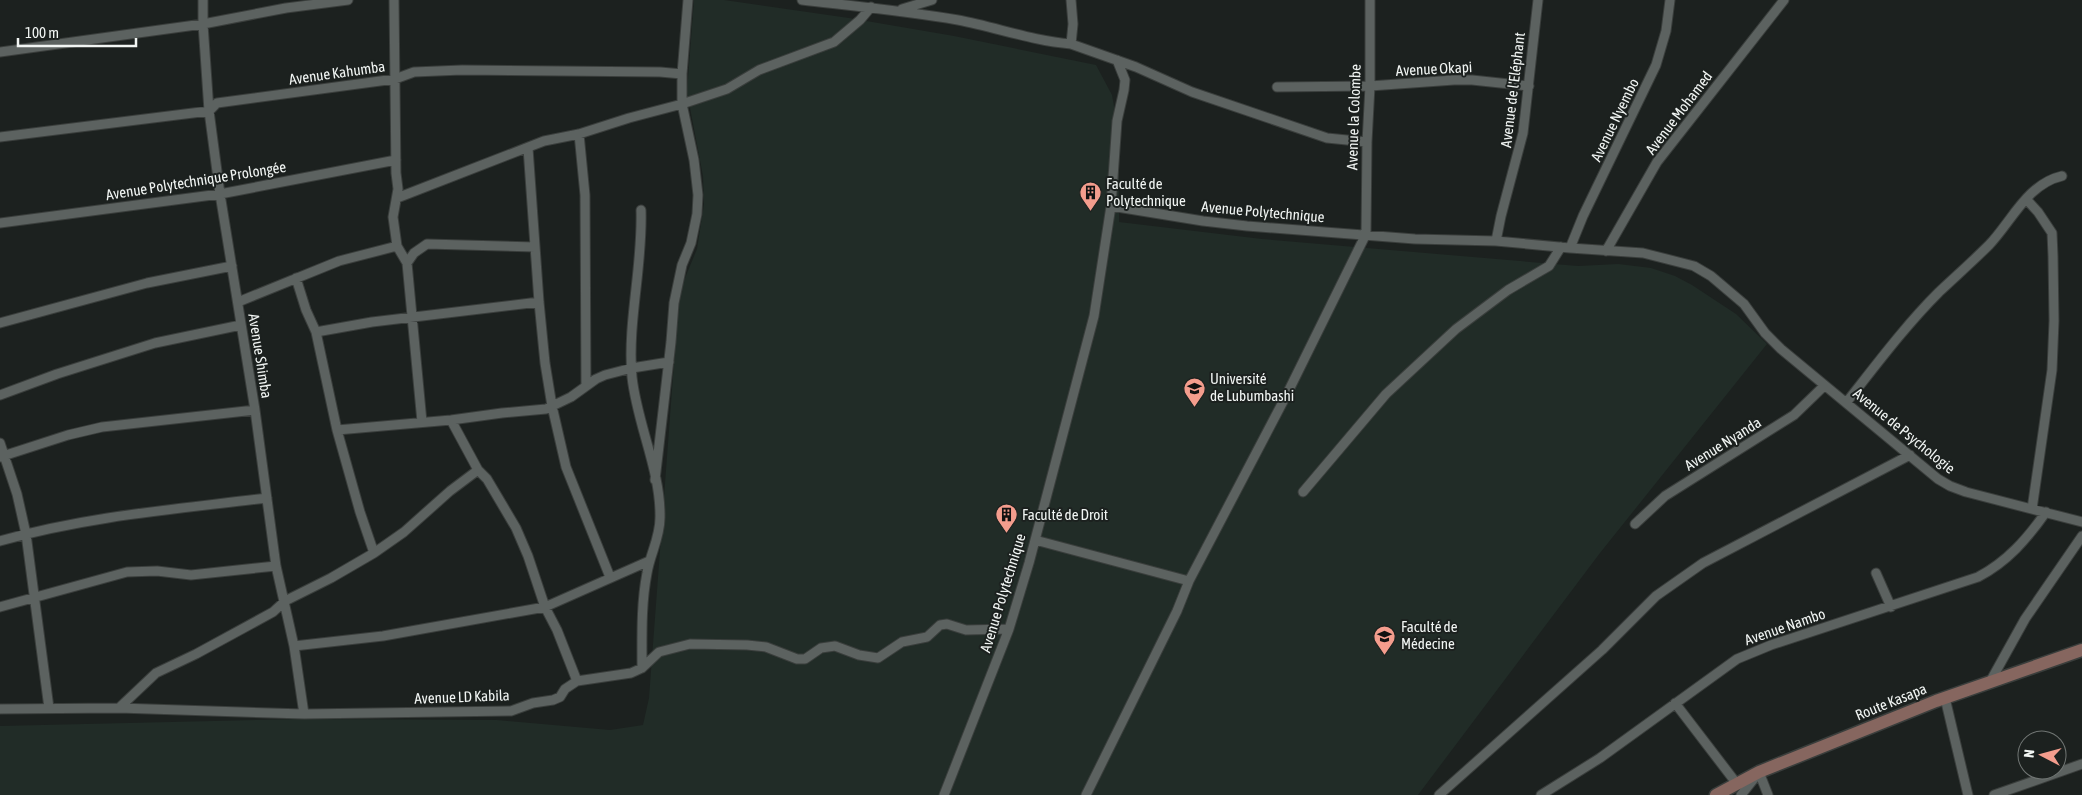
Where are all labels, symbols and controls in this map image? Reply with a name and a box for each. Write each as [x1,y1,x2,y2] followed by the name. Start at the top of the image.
[18,15,135,47] scale bar
[25,24,59,41] text: 100 m
[1497,31,1528,149] street label: Avenue de l'Eléphant
[288,57,386,88] street label: Avenue Kahumba
[1395,58,1473,79] street label: Avenue Okapi
[1343,64,1364,170] street label: Avenue la Colombe
[1642,68,1715,158] street label: Avenue Mohamed
[1587,76,1642,164] street label: Avenue Nyembo
[105,158,287,203] street label: Avenue Polytechnique Prolongée
[1106,175,1186,209] place label: Faculté de Polytechnique
[1078,181,1102,212] building icon: Faculté de Polytechnique
[1201,198,1325,225] street label: Avenue Polytechnique
[245,312,276,399] street label: Avenue Shimba
[1210,370,1294,404] place label: Université de Lubumbashi
[1182,376,1206,407] school or university icon: Université de Lubumbashi
[1850,384,1959,477] street label: Avenue de Psychologie
[1681,413,1764,474] street label: Avenue Nyanda
[994,503,1018,534] building icon: Faculté de Droit
[1022,506,1108,523] place label: Faculté de Droit
[976,531,1029,654] street label: Avenue Polytechnique
[1742,605,1827,648] street label: Avenue Nambo
[1401,618,1458,652] place label: Faculté de Médecine
[1373,624,1397,655] school or university icon: Faculté de Médecine
[1853,680,1929,724] street label: Route Kasapa
[414,686,510,707] street label: Avenue LD Kabila
[2017,730,2067,780] north arrow
[2021,749,2037,759] text: N

